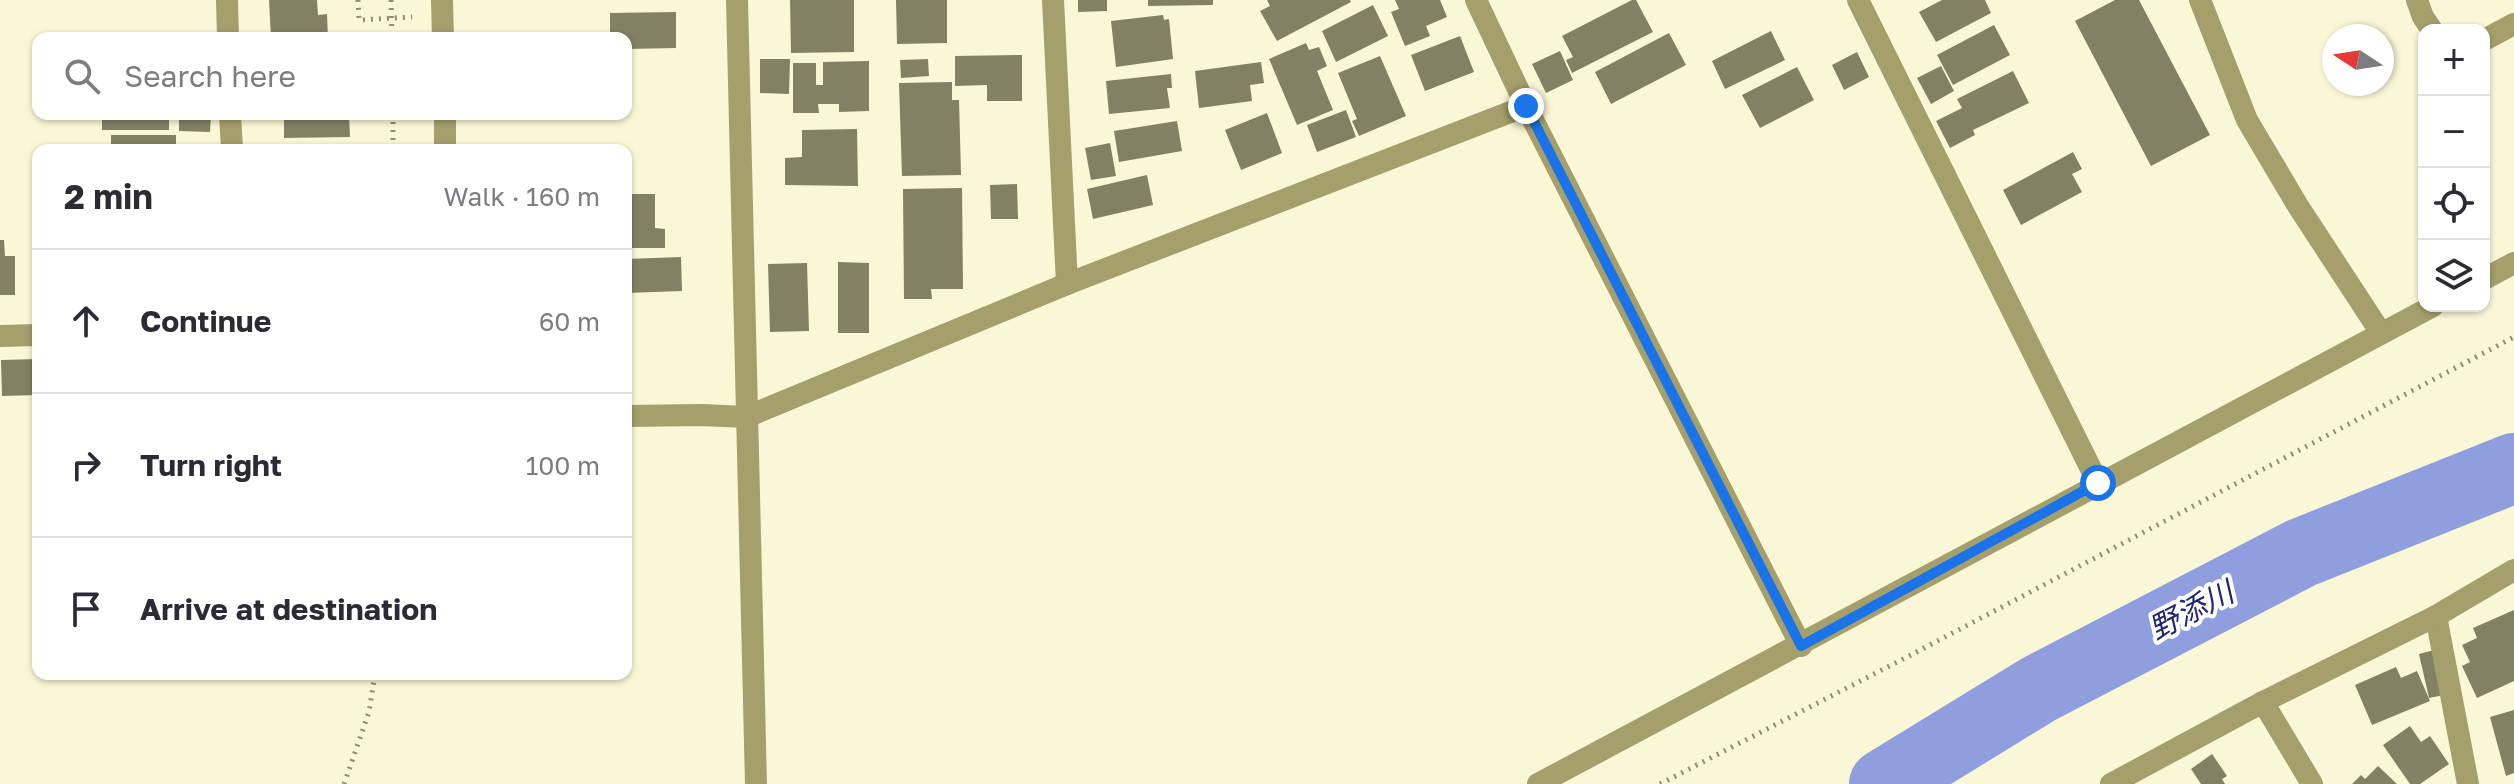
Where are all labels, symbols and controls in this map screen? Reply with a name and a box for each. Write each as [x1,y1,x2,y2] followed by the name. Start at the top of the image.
[2322,24,2394,96] north arrow
[2418,24,2490,312] map controls
[2418,24,2490,96] button: +
[32,32,632,120] search box
[60,54,104,98] icon: search
[124,58,296,94] text: Search here
[1508,88,1544,124] route end
[2418,96,2490,168] button: −
[2418,168,2490,240] button: locate
[64,176,153,216] text: 2 min
[444,181,600,212] text: Walk · 160 m
[2418,240,2490,312] button: layers
[64,299,108,343] icon: ahead
[140,303,271,339] text: Continue
[539,306,600,337] text: 60 m
[64,443,108,487] icon: right
[140,447,282,483] text: Turn right
[526,450,600,481] text: 100 m
[2080,465,2116,501] route start
[2143,572,2242,646] water label: 野添川
[64,587,108,631] icon: arrive
[140,591,437,627] text: Arrive at destination

